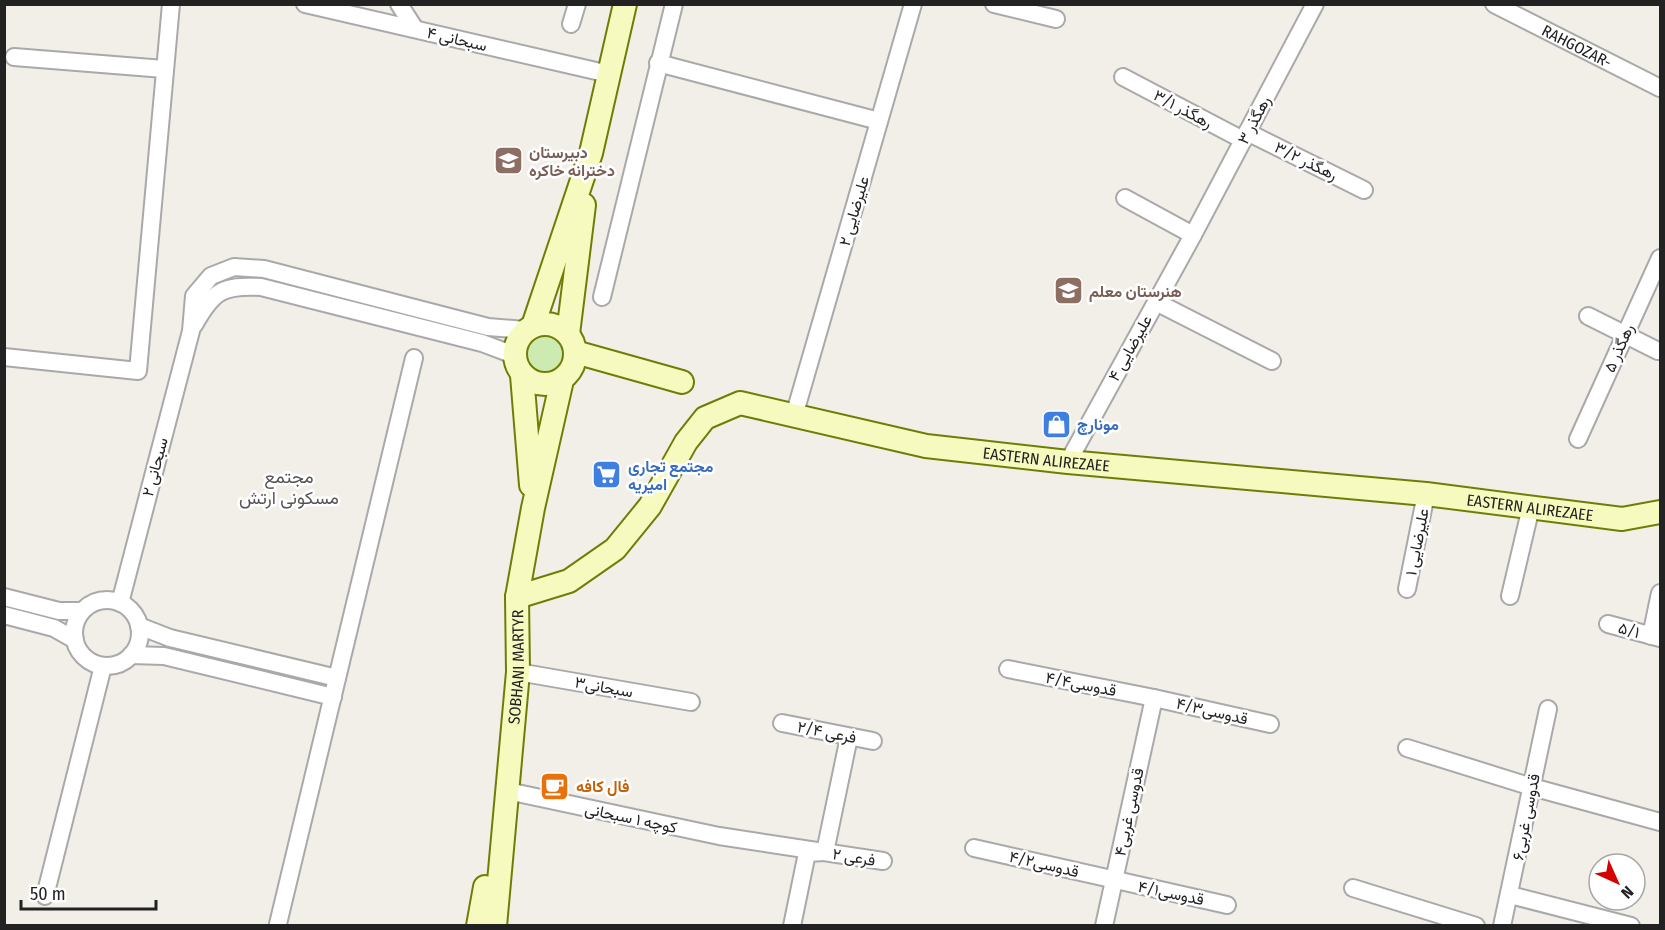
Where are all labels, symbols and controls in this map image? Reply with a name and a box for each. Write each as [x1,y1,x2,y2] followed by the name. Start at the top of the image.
[1539,20,1615,72] street label: RAHGOZAR-
[425,23,489,56] street label: سبحانی ۴
[1150,86,1216,133] street label: ۳/۱ رهگذر
[1233,93,1275,148] street label: ۳ رهگذر
[1271,138,1341,185] street label: ۳/۲ رهگذر
[529,143,615,181] place label: دبیرستان دخترانه خاکره
[492,145,524,177] school or university icon: دبیرستان دخترانه خاکره
[835,174,874,248] street label: ۲ علیرضایی
[1052,275,1084,307] school or university icon: هنرستان معلم
[1089,282,1182,302] place label: هنرستان معلم
[1104,312,1157,385] street label: ۴ علیرضایی
[1600,321,1639,375] street label: ۵ رهگذر
[1040,408,1072,440] shop icon: مونارچ
[1077,415,1119,435] place label: مونارچ
[138,435,173,499] street label: سبحانی ۲
[982,443,1111,475] street label: EASTERN ALIREZAEE
[628,457,714,495] place label: مجتمع تجاری امیریه
[591,459,623,491] supermarket icon: مجتمع تجاری امیریه
[239,466,339,509] district label: مجتمع مسکونی ارتش
[1465,490,1594,525] street label: EASTERN ALIREZAEE
[1401,507,1434,577] street label: ۱ علیرضایی
[504,609,528,725] street label: SOBHANI MARTYR
[1616,618,1642,642] street label: ۵/۱
[1044,668,1118,701] street label: قدوسی۴/۴
[573,673,635,702] street label: سبحانی۳
[1174,694,1250,729] street label: قدوسی۴/۳
[796,717,858,748] street label: فرعی ۲/۴
[1110,766,1149,858] street label: قدوسی غربی۴
[539,770,571,802] cafe icon: فال کافه
[1508,772,1545,862] street label: قدوسی غربی۶
[576,777,629,796] place label: فال کافه
[583,799,679,839] street label: کوچه ۱ سبحانی
[831,844,877,871] street label: فرعی ۲
[1007,847,1081,882] street label: قدوسی۴/۲
[1587,852,1647,912] north arrow
[21,873,156,911] scale bar
[1136,877,1206,910] street label: قدوسی۴/۱
[1617,882,1637,902] text: N
[30,883,66,905] text: 50 m

